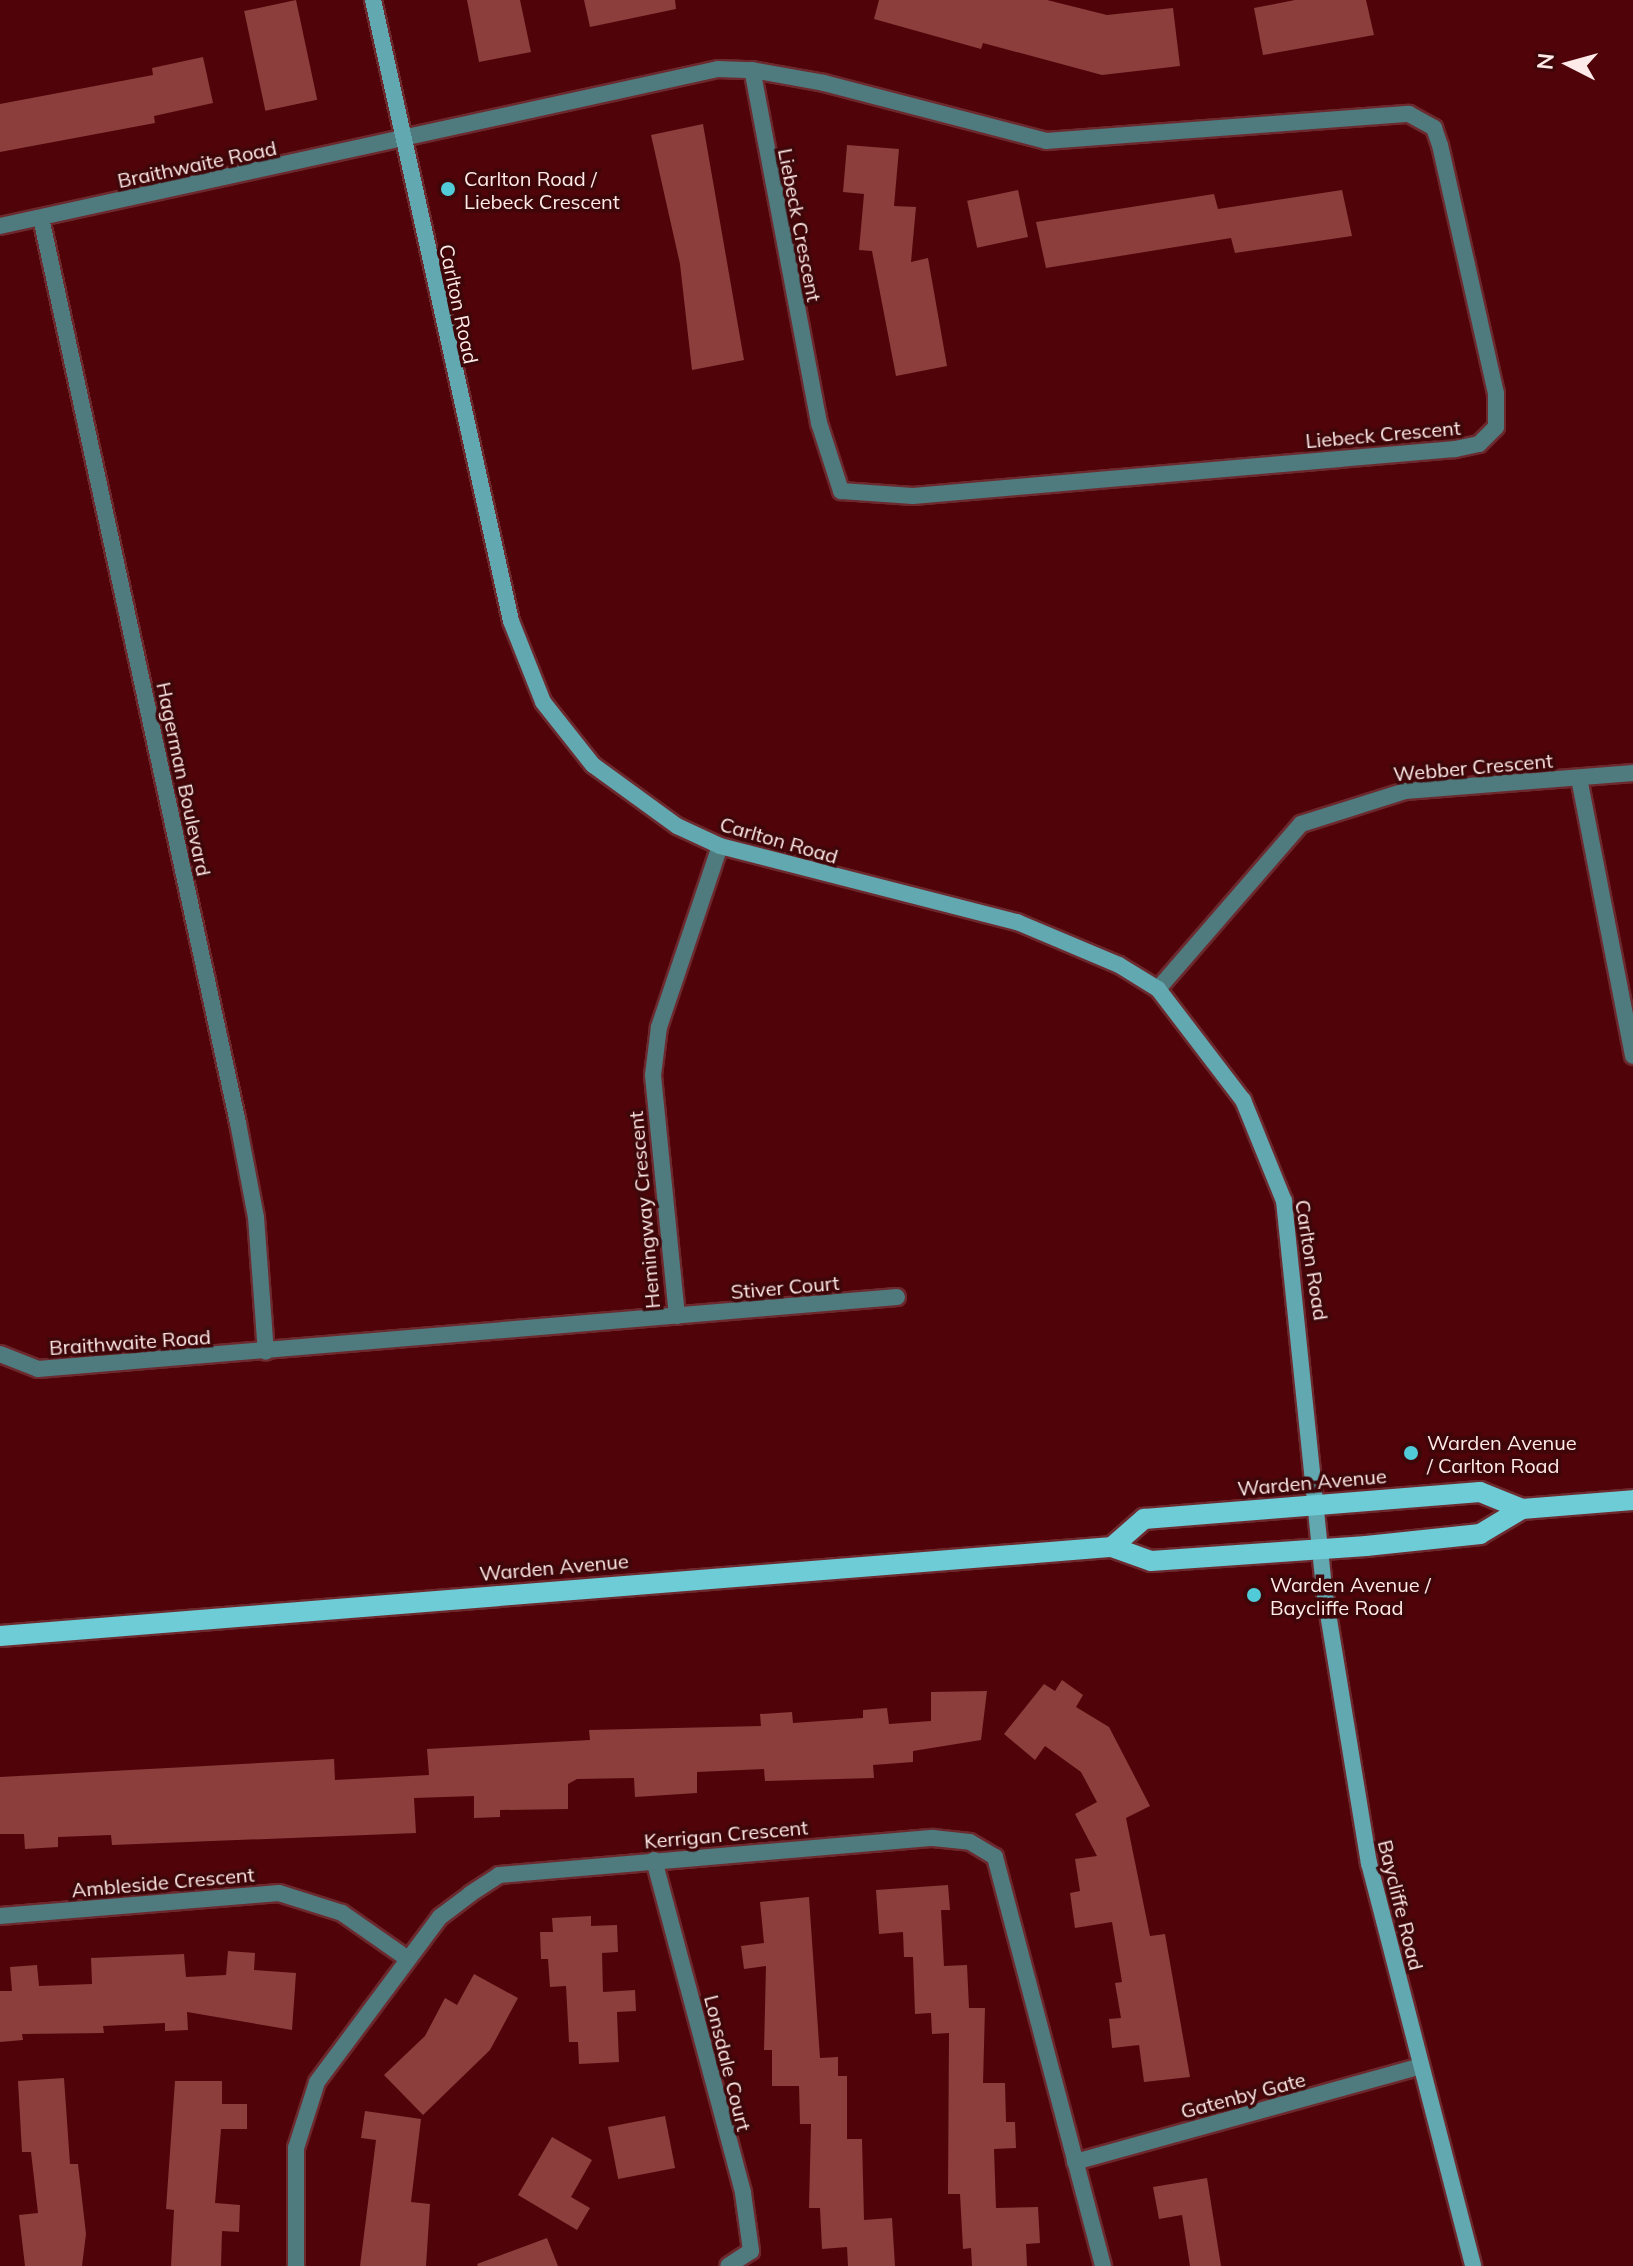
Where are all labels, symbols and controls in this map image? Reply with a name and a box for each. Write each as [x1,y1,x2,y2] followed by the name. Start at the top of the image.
[1529,24,1609,104] north arrow
[1530,52,1560,71] text: N
[115,135,279,193] street label: Braithwaite Road
[773,146,827,304] street label: Liebeck Crescent
[464,166,620,213] place label: Carlton Road / Liebeck Crescent
[439,180,457,198] marker: Carlton Road / Liebeck Crescent
[435,242,483,366] street label: Carlton Road
[1304,415,1462,453] street label: Liebeck Crescent
[152,680,216,878] street label: Hagerman Boulevard
[1392,748,1554,786] street label: Webber Crescent
[717,812,841,868] street label: Carlton Road
[623,1110,665,1310] street label: Hemingway Crescent
[1291,1198,1333,1322] street label: Carlton Road
[730,1270,840,1304] street label: Stiver Court
[48,1324,212,1360] street label: Braithwaite Road
[1427,1430,1577,1477] place label: Warden Avenue / Carlton Road
[1402,1444,1420,1462] marker: Warden Avenue / Carlton Road
[1236,1464,1388,1500] street label: Warden Avenue
[478,1549,630,1585] street label: Warden Avenue
[1270,1572,1431,1619] place label: Warden Avenue / Baycliffe Road
[1245,1586,1263,1604] marker: Warden Avenue / Baycliffe Road
[643,1815,809,1853] street label: Kerrigan Crescent
[1373,1837,1429,1973] street label: Baycliffe Road
[71,1862,255,1902] street label: Ambleside Crescent
[699,1992,757,2134] street label: Lonsdale Court
[1178,2067,1308,2123] street label: Gatenby Gate

